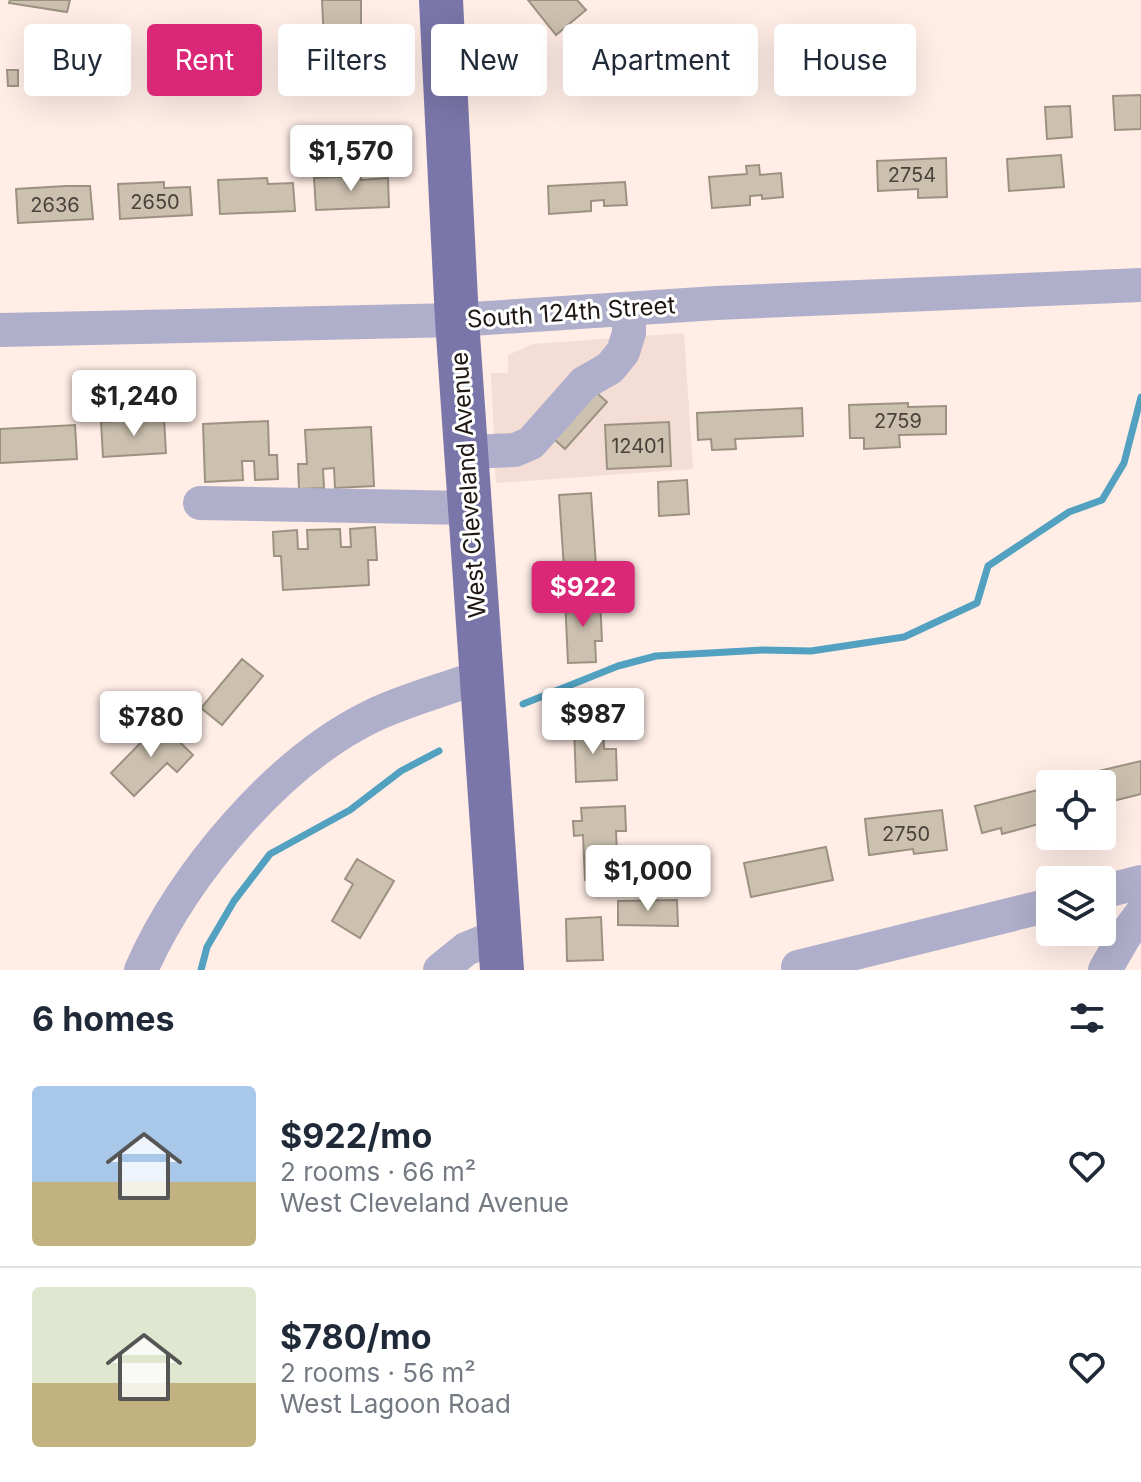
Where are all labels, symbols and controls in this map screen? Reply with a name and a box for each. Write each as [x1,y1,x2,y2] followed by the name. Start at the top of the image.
[24,24,131,96] chip: Buy
[147,24,262,96] chip: Rent
[278,24,415,96] chip: Filters
[431,24,547,96] chip: New
[563,24,758,96] chip: Apartment
[774,24,916,96] chip: House
[286,125,416,193] pin: $1,570
[308,135,394,166] text: $1,570
[888,163,936,187] house number: 2754
[130,190,180,214] house number: 2650
[30,193,80,217] house number: 2636
[466,290,676,334] street label: South 124th Street
[444,351,492,619] street label: West Cleveland Avenue
[69,370,199,438] pin: $1,240
[90,380,178,411] text: $1,240
[874,409,922,433] house number: 2759
[611,434,665,458] house number: 12401
[536,561,630,629] pin: $922
[550,571,616,602] text: $922
[546,688,640,756] pin: $987
[104,691,198,759] pin: $780
[560,698,626,729] text: $987
[118,701,184,732] text: $780
[1036,770,1116,946] map controls
[1036,770,1116,850] button: locate
[882,822,930,846] house number: 2750
[583,845,713,913] pin: $1,000
[604,855,692,886] text: $1,000
[1036,866,1116,946] button: layers
[1065,996,1109,1040] icon: filters
[32,998,174,1039] text: 6 homes
[280,1115,432,1156] text: $922/mo
[96,1118,192,1214] icon: home
[1065,1144,1109,1188] icon: heart
[280,1156,476,1187] text: 2 rooms · 66 m²
[280,1187,569,1218] text: West Cleveland Avenue
[280,1316,432,1357] text: $780/mo
[96,1319,192,1415] icon: home
[1065,1345,1109,1389] icon: heart
[280,1357,476,1388] text: 2 rooms · 56 m²
[280,1388,511,1419] text: West Lagoon Road

